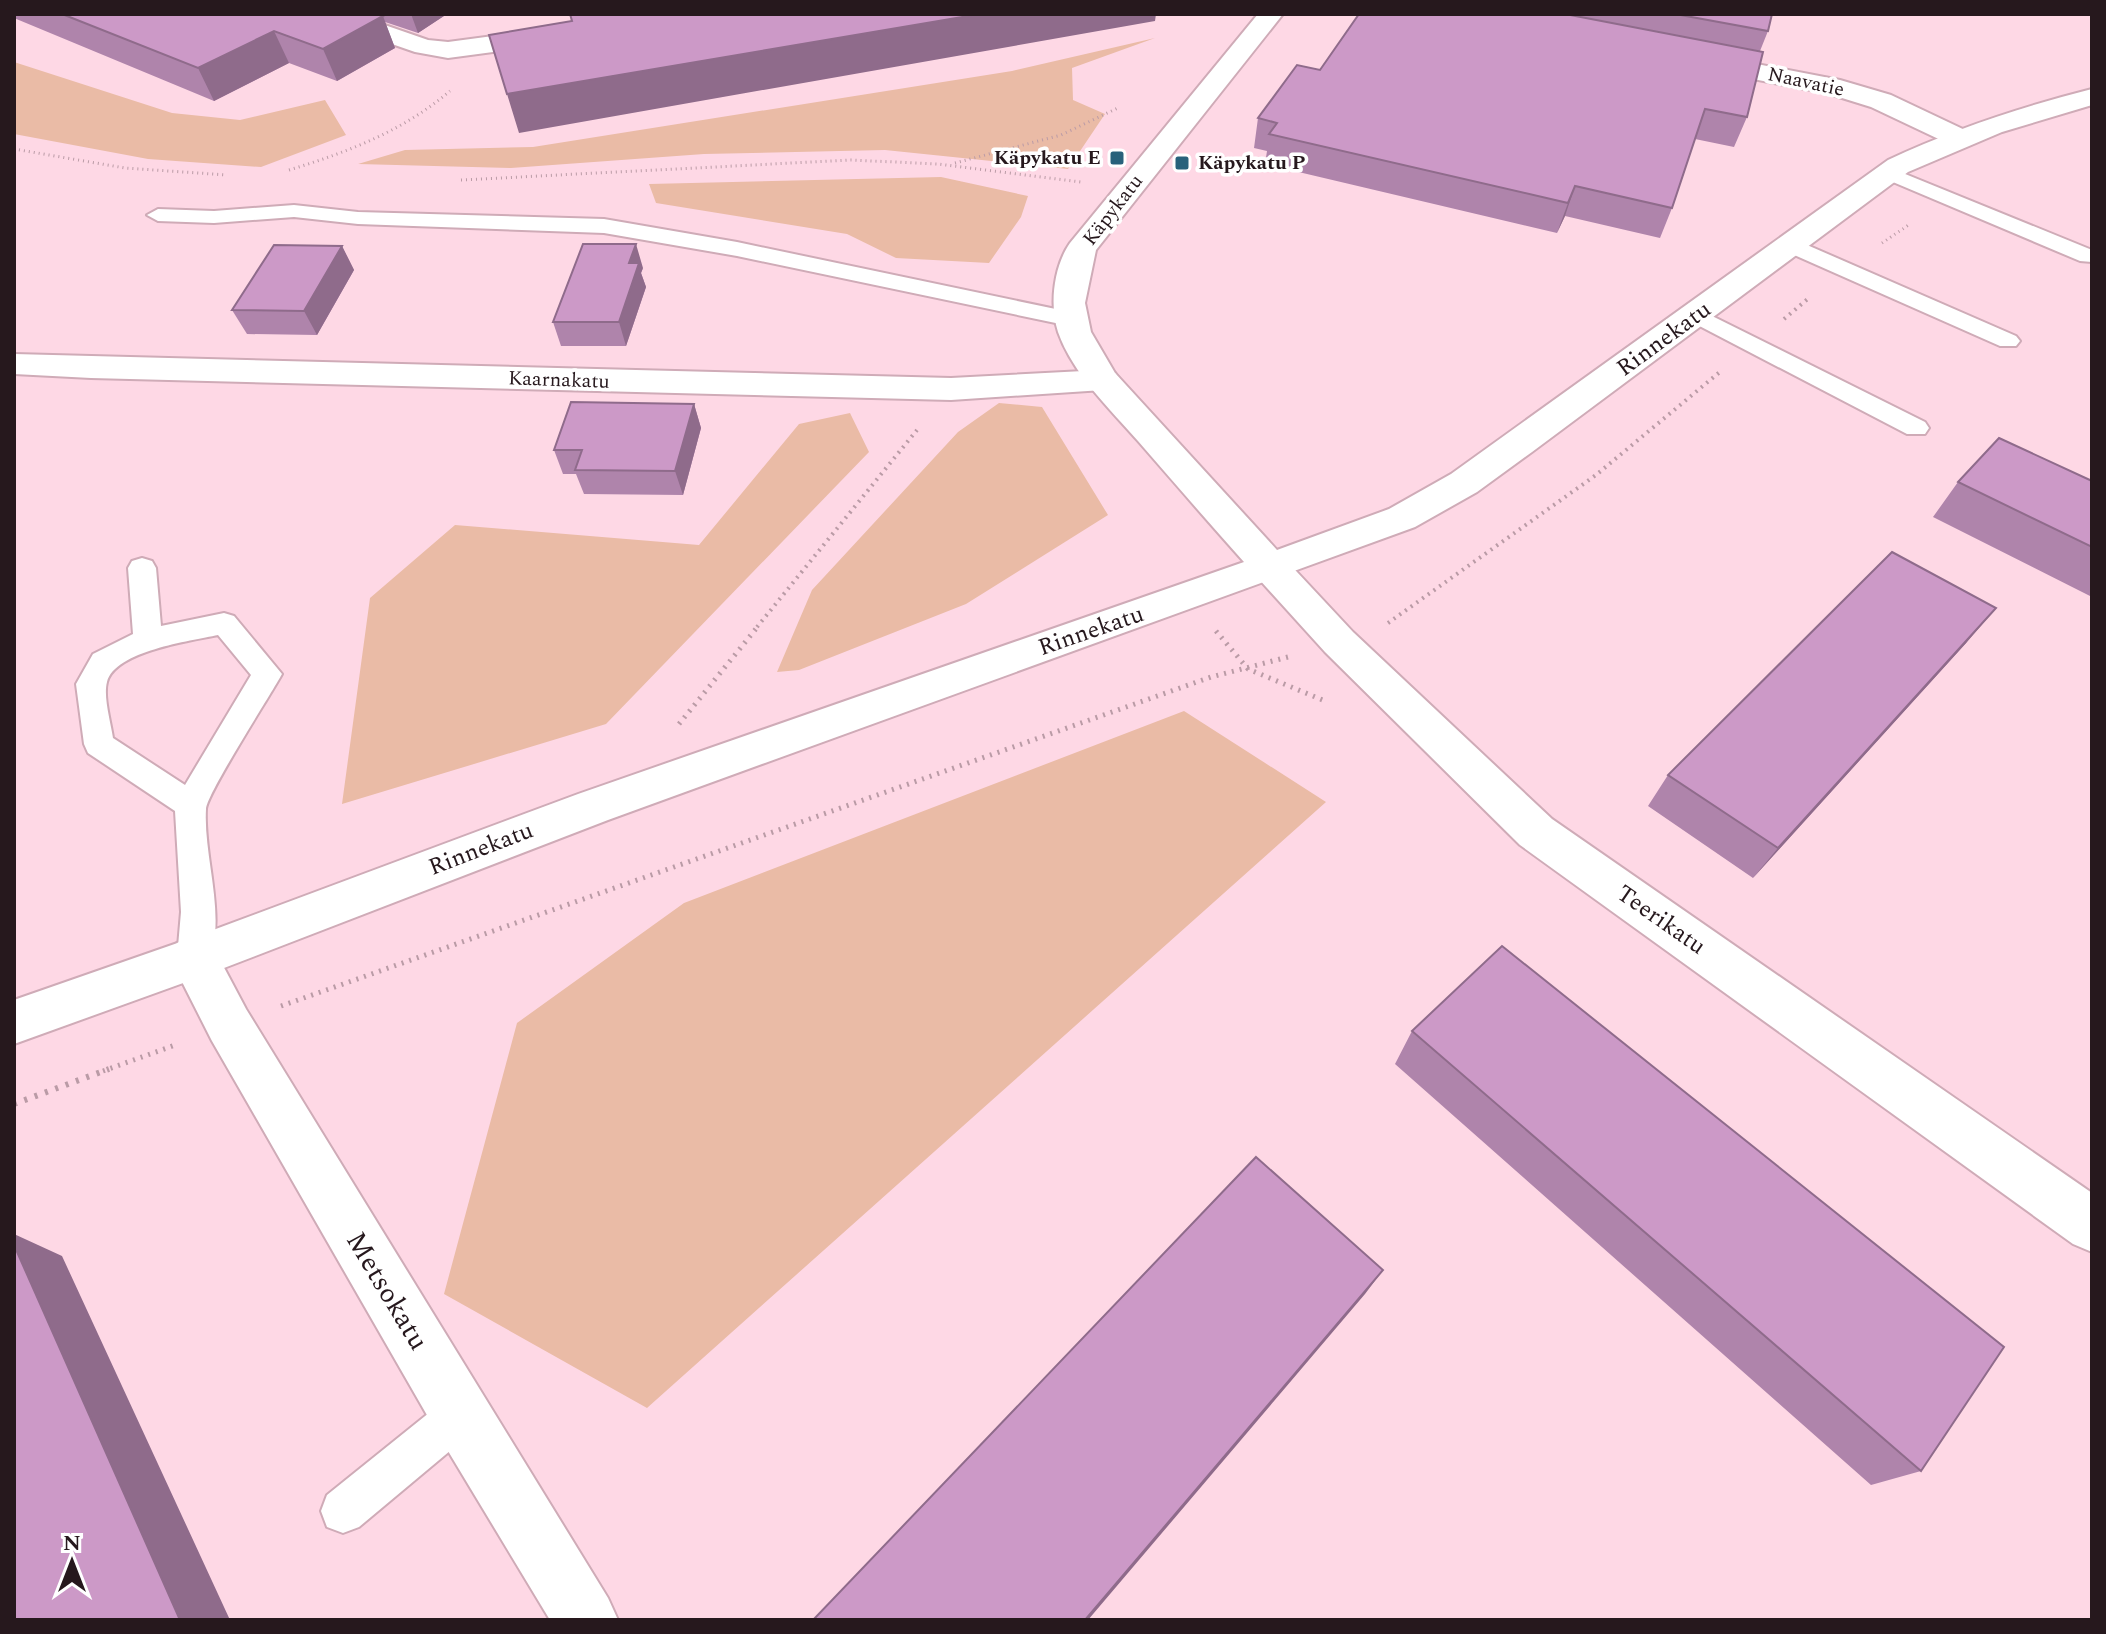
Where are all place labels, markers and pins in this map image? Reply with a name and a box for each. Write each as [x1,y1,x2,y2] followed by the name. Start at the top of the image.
[994,143,1101,173] place label: Käpykatu E
[1198,148,1306,178] place label: Käpykatu P
[1108,149,1126,167] marker: Käpykatu E
[1173,154,1191,172] marker: Käpykatu P

